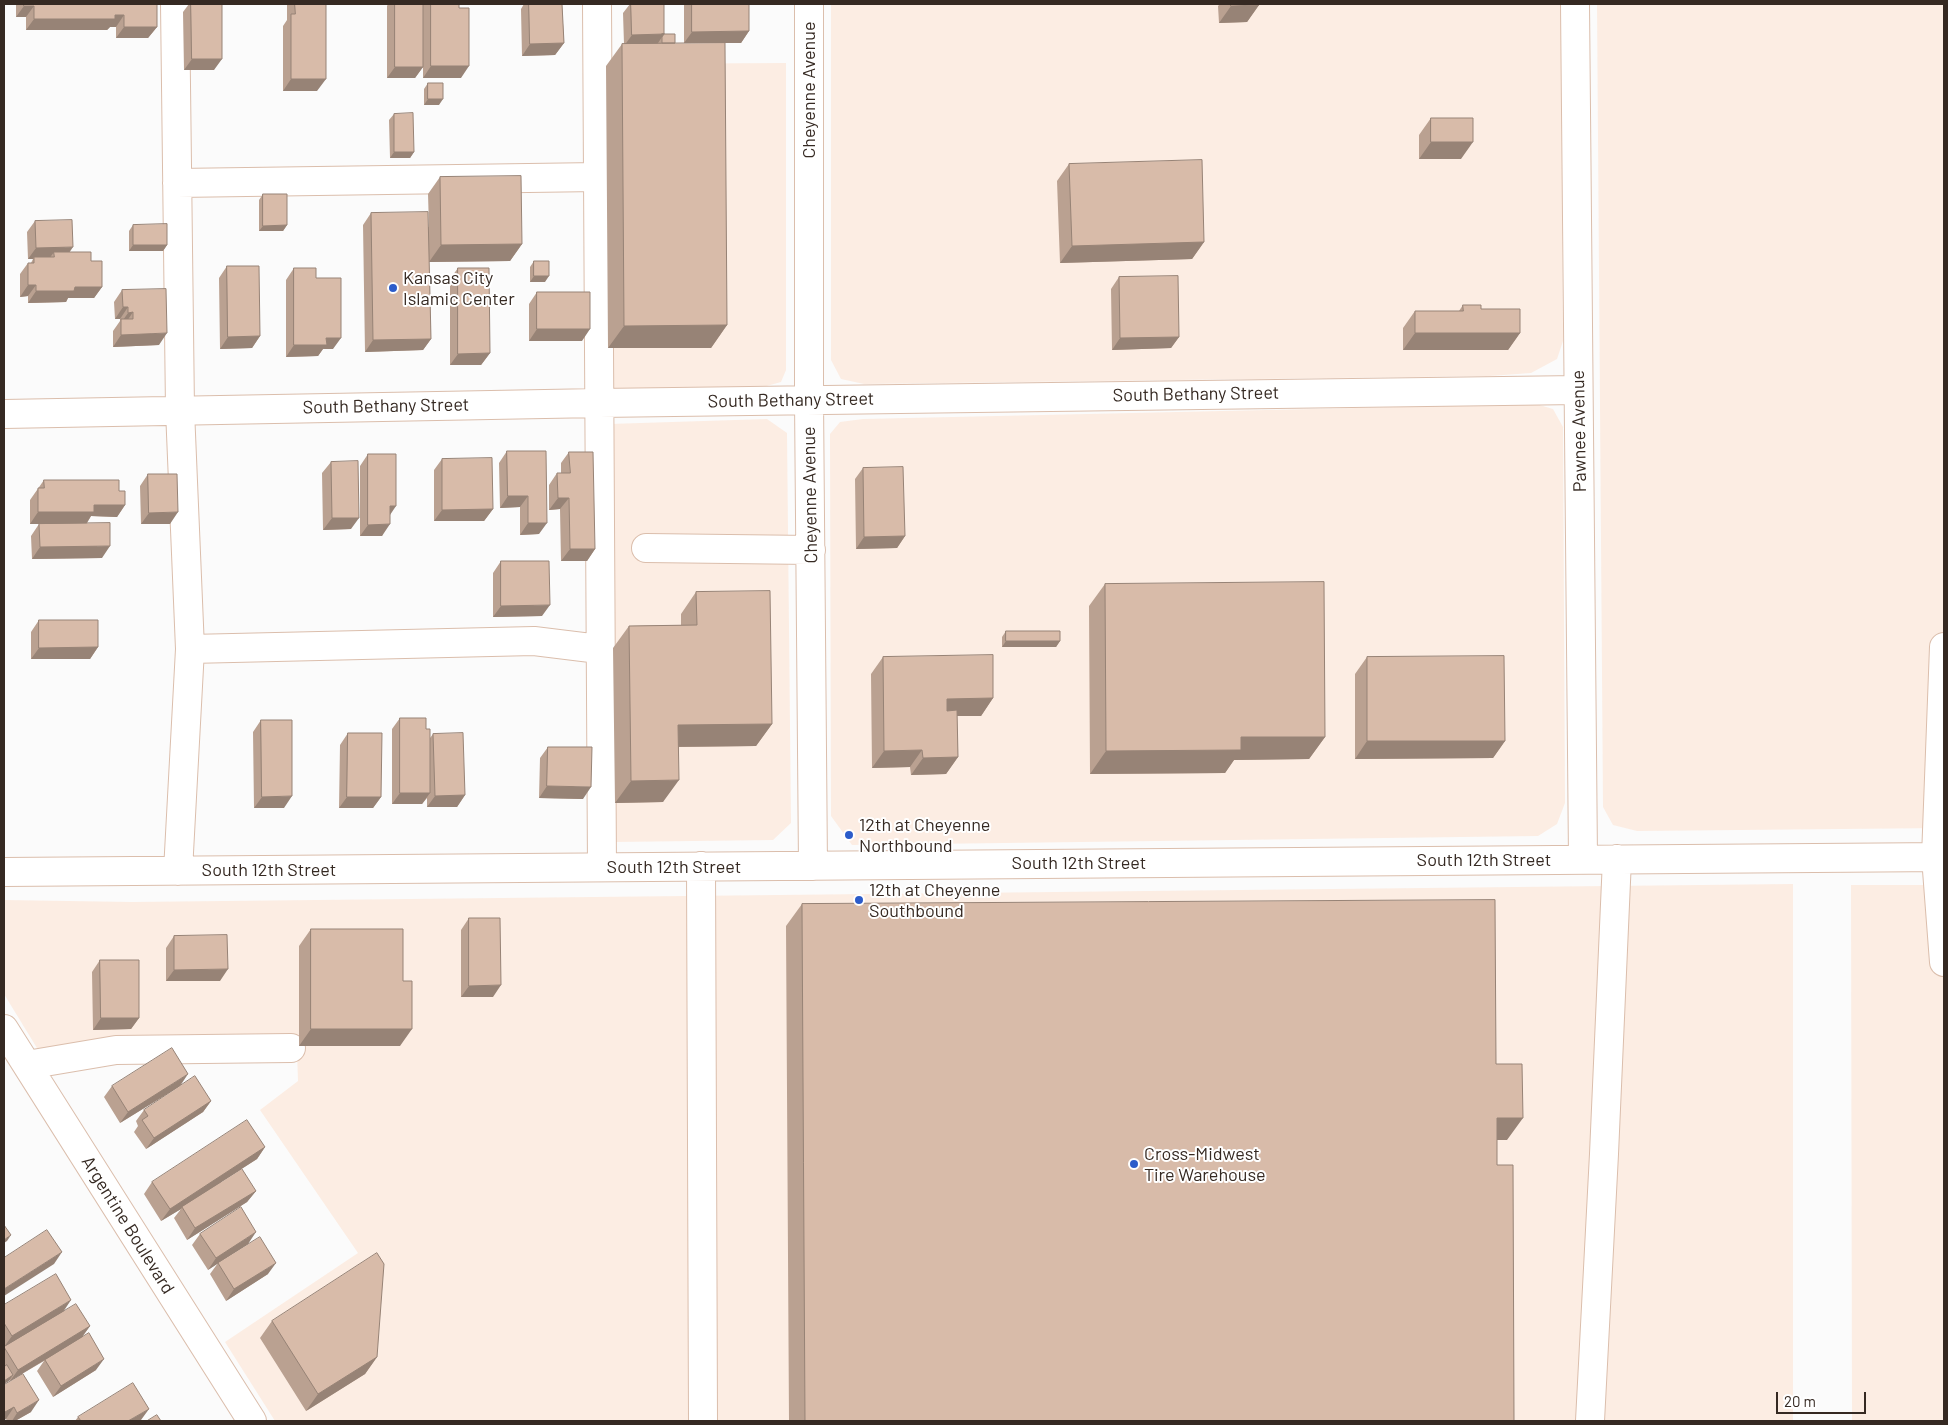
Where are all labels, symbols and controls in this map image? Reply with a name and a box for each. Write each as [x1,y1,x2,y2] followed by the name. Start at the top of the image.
[798,21,820,159] street label: Cheyenne Avenue
[403,267,515,310] place label: Kansas City Islamic Center
[387,282,399,294] marker: Kansas City Islamic Center
[1567,370,1591,492] street label: Pawnee Avenue
[1113,382,1279,406] street label: South Bethany Street
[708,388,874,412] street label: South Bethany Street
[303,394,469,418] street label: South Bethany Street
[798,426,822,564] street label: Cheyenne Avenue
[859,814,990,856] place label: 12th at Cheyenne Northbound
[843,829,855,841] marker: 12th at Cheyenne Northbound
[1417,849,1551,871] street label: South 12th Street
[1012,852,1146,874] street label: South 12th Street
[607,856,741,878] street label: South 12th Street
[202,859,336,881] street label: South 12th Street
[869,879,1000,922] place label: 12th at Cheyenne Southbound
[853,894,865,906] marker: 12th at Cheyenne Southbound
[1144,1143,1266,1186] place label: Cross-Midwest Tire Warehouse
[77,1152,179,1298] street label: Argentine Boulevard
[1128,1158,1140,1170] marker: Cross-Midwest Tire Warehouse
[1778,1382,1868,1414] scale bar
[1784,1392,1816,1410] text: 20 m

